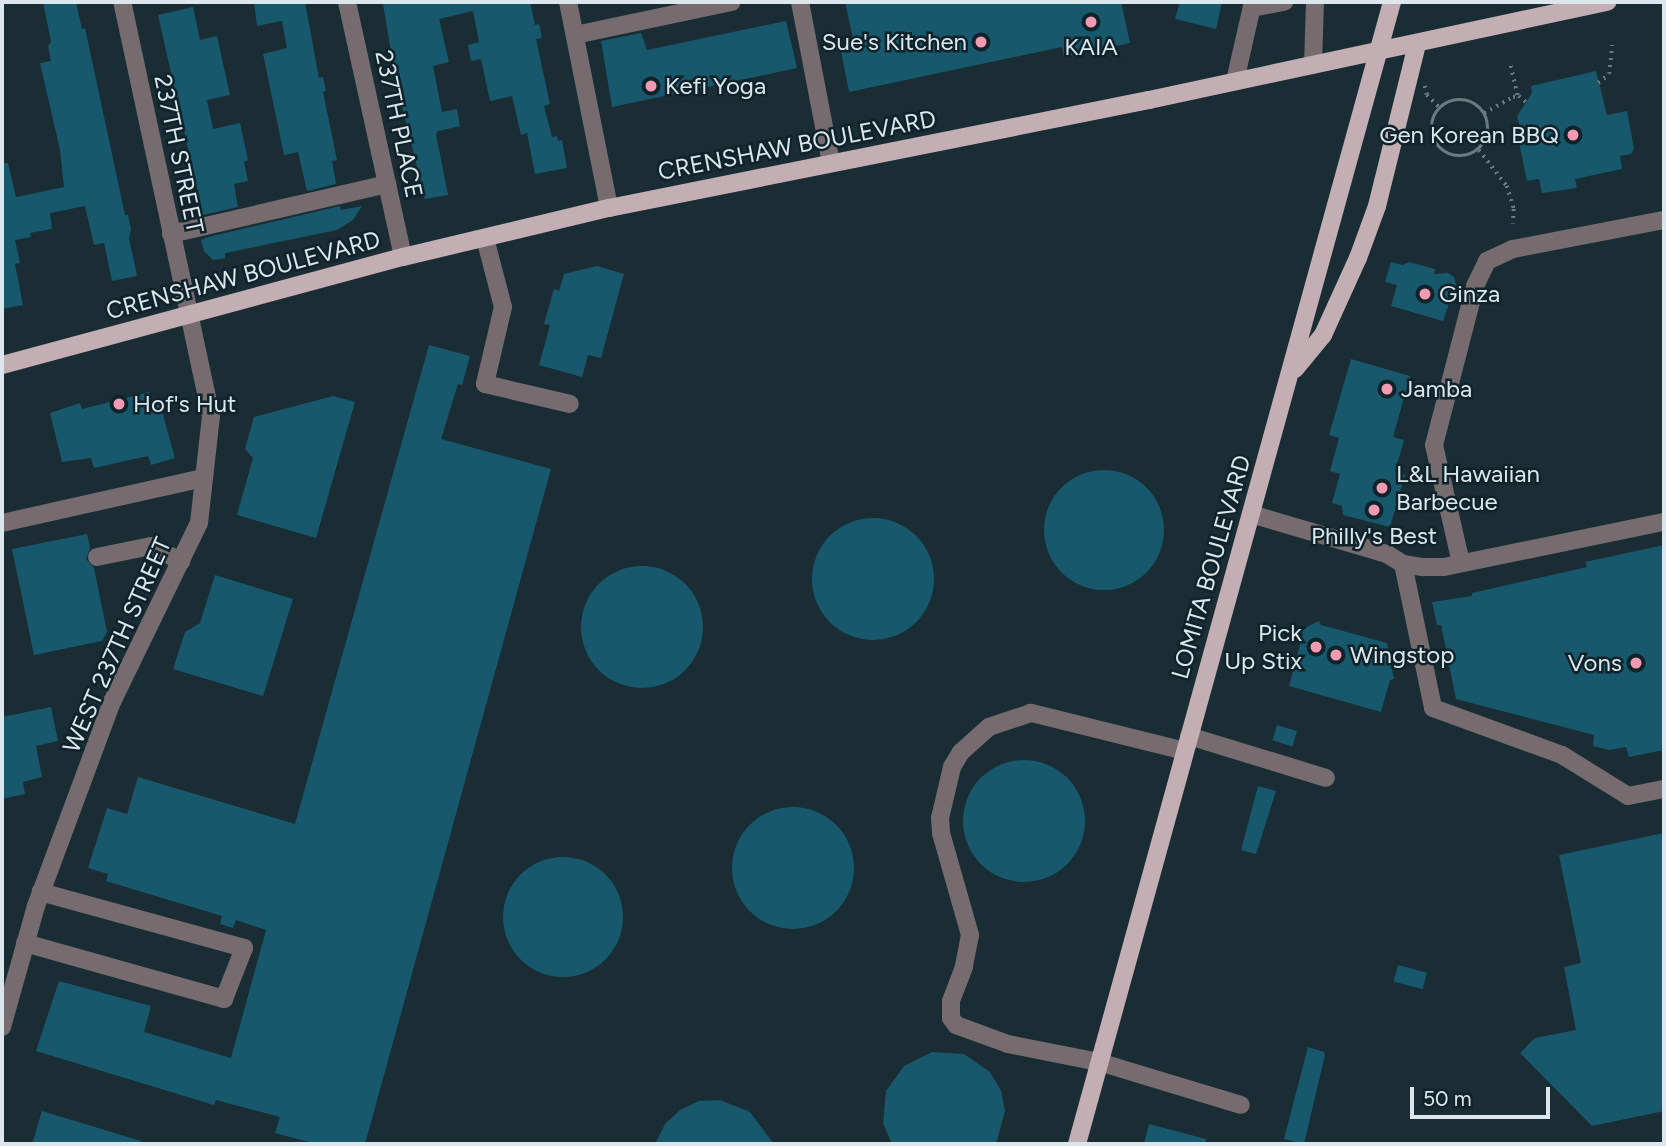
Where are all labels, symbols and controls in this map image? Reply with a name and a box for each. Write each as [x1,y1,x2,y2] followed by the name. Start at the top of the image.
[1083,14,1099,30] marker: KAIA
[822,28,967,56] place label: Sue's Kitchen
[1064,33,1118,61] place label: KAIA
[973,34,989,50] marker: Sue's Kitchen
[369,48,429,200] street label: 237TH PLACE
[148,72,210,236] street label: 237TH STREET
[665,72,766,100] place label: Kefi Yoga
[643,78,659,94] marker: Kefi Yoga
[656,104,938,186] street label: CRENSHAW BOULEVARD
[1379,121,1559,149] place label: Gen Korean BBQ
[1565,127,1581,143] marker: Gen Korean BBQ
[103,225,383,325] street label: CRENSHAW BOULEVARD
[1439,280,1500,308] place label: Ginza
[1417,286,1433,302] marker: Ginza
[1401,375,1472,403] place label: Jamba
[1379,381,1395,397] marker: Jamba
[133,390,236,418] place label: Hof's Hut
[111,396,127,412] marker: Hof's Hut
[1165,452,1257,682] street label: LOMITA BOULEVARD
[1396,460,1540,516] place label: L&L Hawaiian Barbecue
[1374,480,1390,496] marker: L&L Hawaiian Barbecue
[1366,502,1382,518] marker: Philly's Best
[1311,522,1437,550] place label: Philly's Best
[57,533,177,757] street label: WEST 237TH STREET
[1224,619,1302,675] place label: Pick Up Stix
[1308,639,1324,655] marker: Pick Up Stix
[1350,641,1454,669] place label: Wingstop
[1328,647,1344,663] marker: Wingstop
[1568,649,1622,677] place label: Vons
[1628,655,1644,671] marker: Vons
[1414,1072,1554,1116] scale bar
[1423,1086,1472,1111] text: 50 m

